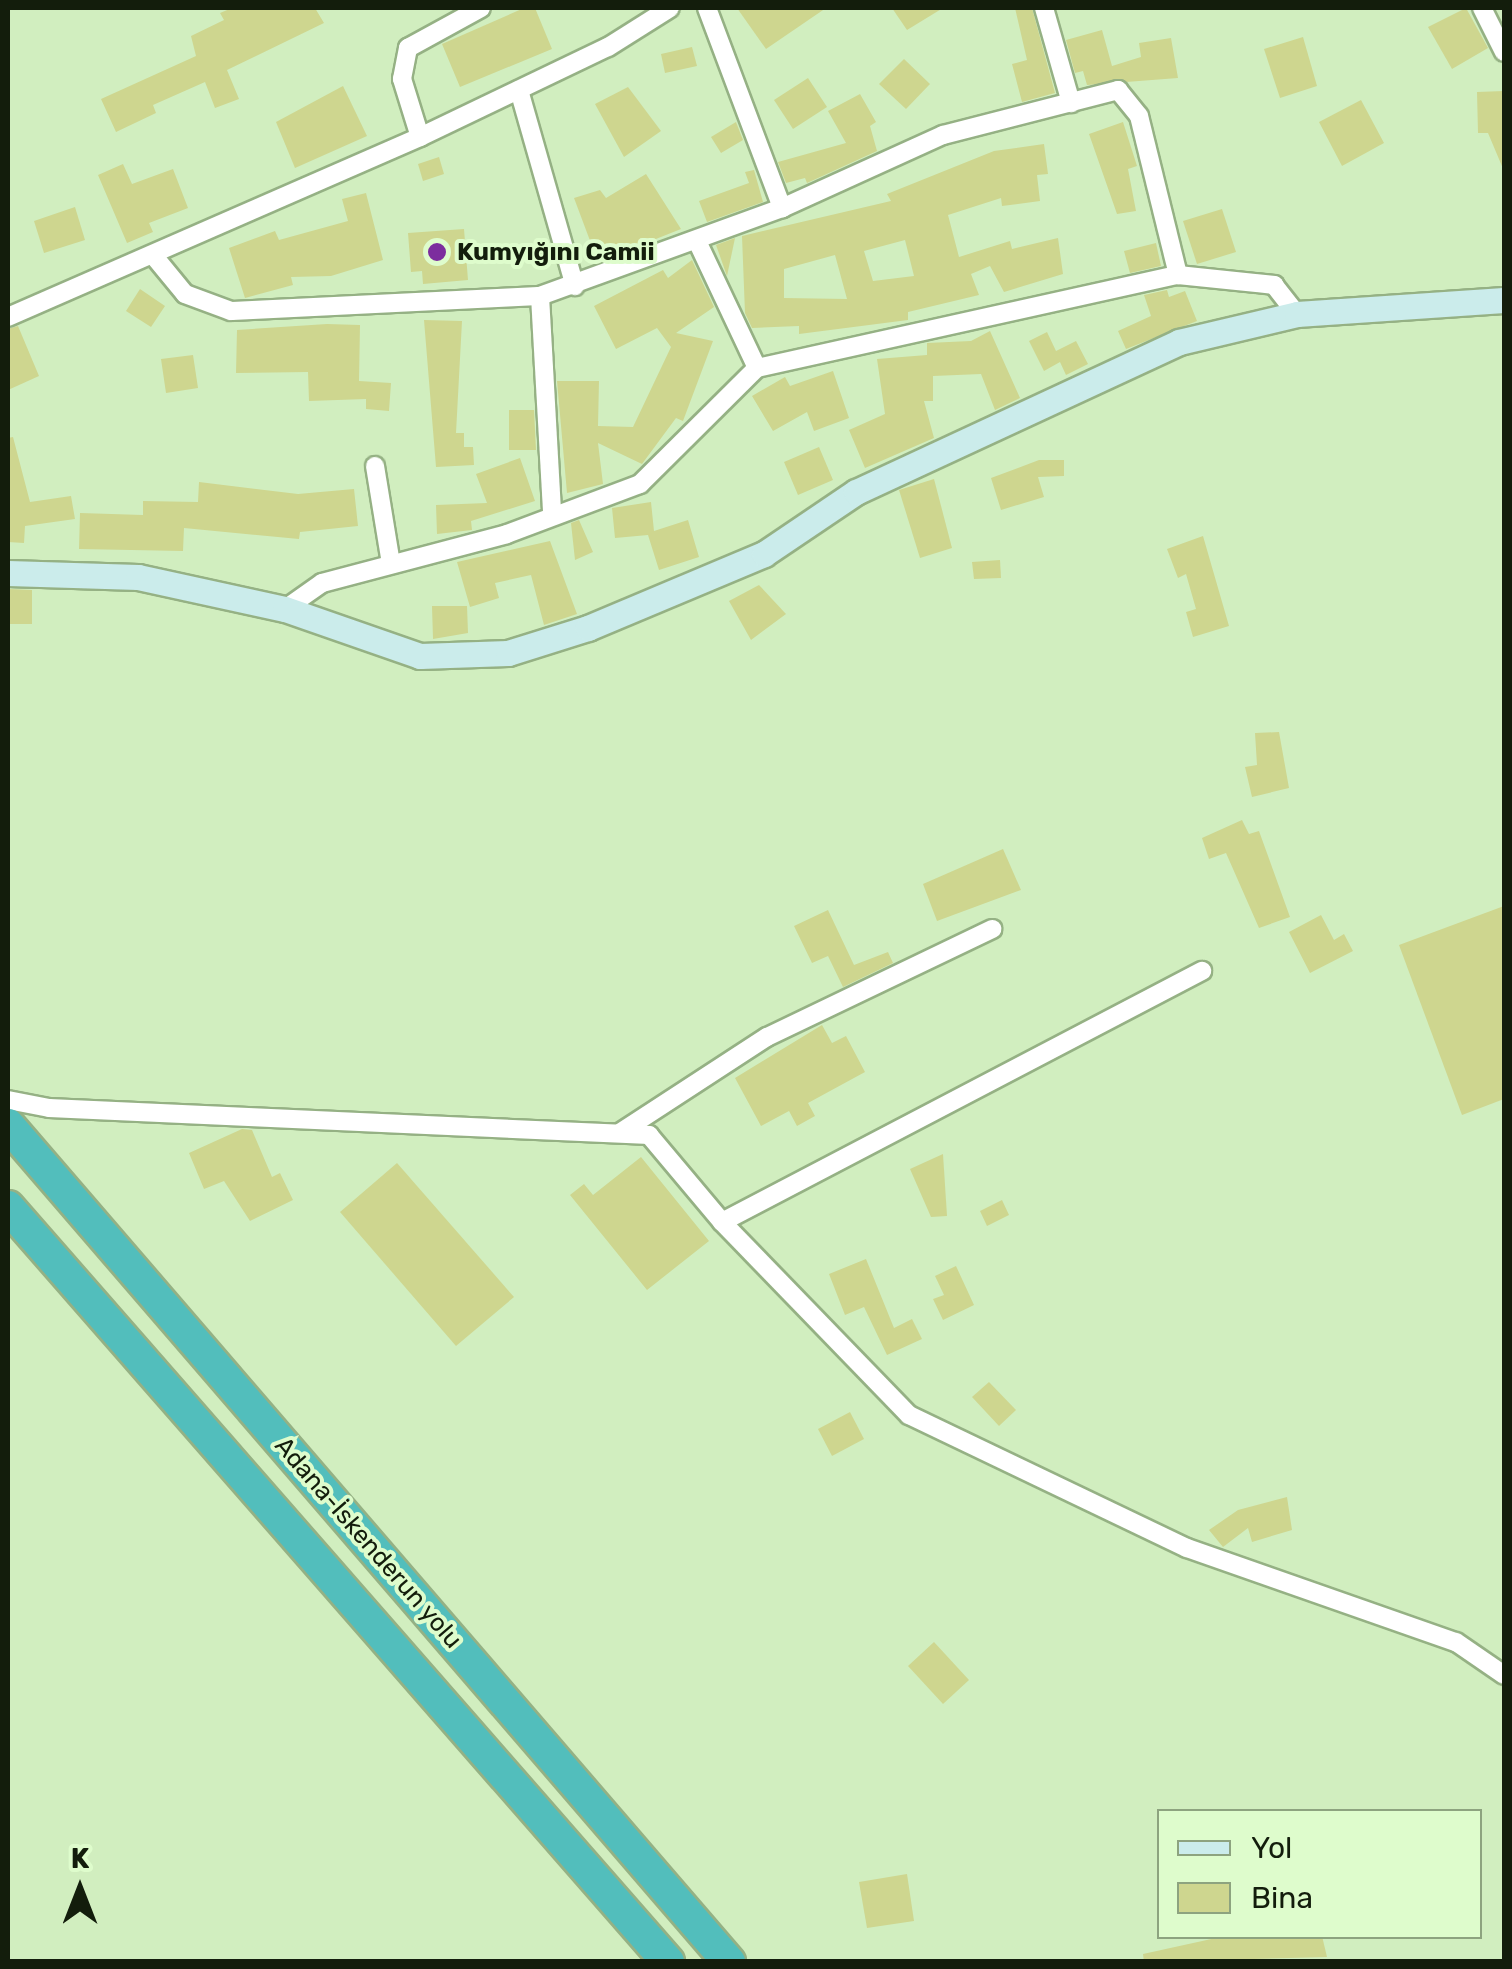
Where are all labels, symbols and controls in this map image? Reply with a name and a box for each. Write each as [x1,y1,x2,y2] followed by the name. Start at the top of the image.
[457,237,655,267] place label: Kumyığını Camii
[426,241,448,263] marker: Kumyığını Camii
[268,1431,468,1655] street label: Adana-İskenderun yolu
[1157,1809,1482,1939] legend
[1251,1830,1292,1866] text: Yol
[30,1839,130,1939] north arrow
[71,1842,89,1875] text: K
[1251,1880,1313,1916] text: Bina

